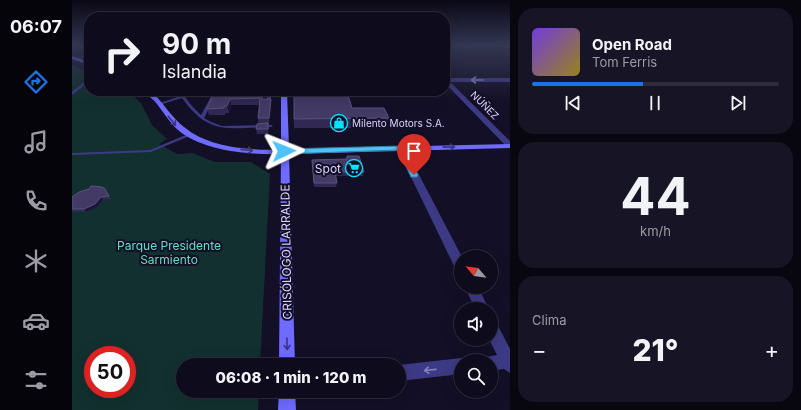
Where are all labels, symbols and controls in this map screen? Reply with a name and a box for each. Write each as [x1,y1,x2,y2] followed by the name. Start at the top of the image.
[10,16,62,37] text: 06:07
[162,27,231,61] text: 90 m
[96,28,148,80] icon: right
[592,35,672,54] text: Open Road
[592,54,657,70] text: Tom Ferris
[162,61,227,82] text: Islandia
[22,68,50,96] icon: directions
[471,76,484,84] one-way arrow
[468,88,502,122] street label: NÚÑEZ
[562,92,584,114] icon: previous
[644,92,666,114] icon: pause
[727,92,749,114] icon: next
[329,113,349,133] shop icon: Milento Motors S.A.
[168,115,177,126] one-way arrow
[352,117,445,129] place label: Milento Motors S.A.
[22,128,50,156] icon: music
[263,130,305,172] position arrow
[397,134,431,175] pin
[403,140,425,162] icon: arrive
[442,143,455,151] one-way arrow
[240,146,253,154] one-way arrow
[344,158,364,178] supermarket icon: Spot
[315,161,341,176] place label: Spot
[620,165,691,228] text: 44
[277,184,295,320] street label: CRISÓLOGO LARRALDE
[22,187,50,215] icon: phone
[640,223,671,239] text: km/h
[117,238,221,267] park label: Parque Presidente Sarmiento
[22,247,50,275] icon: climate
[454,250,498,294] north arrow
[454,250,498,398] map controls
[454,302,498,346] button: sound
[22,307,50,335] icon: car
[532,312,566,328] text: Clima
[632,332,679,368] text: 21°
[283,337,290,350] one-way arrow
[532,337,547,363] text: −
[764,337,779,363] text: +
[84,346,136,398] speed limit sign: 50
[454,354,498,398] button: search
[22,366,50,394] icon: filters
[424,366,437,374] one-way arrow
[216,368,366,387] text: 06:08 · 1 min · 120 m

